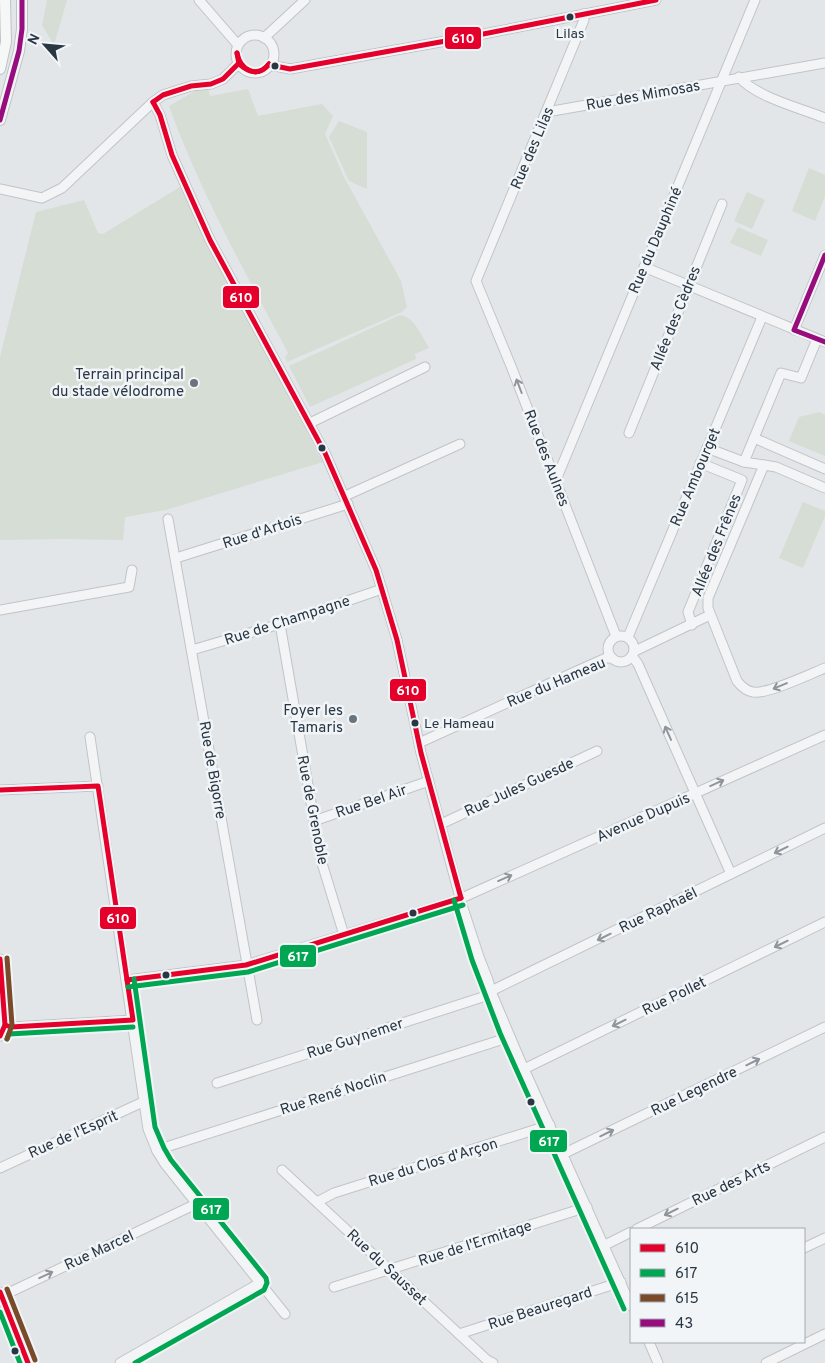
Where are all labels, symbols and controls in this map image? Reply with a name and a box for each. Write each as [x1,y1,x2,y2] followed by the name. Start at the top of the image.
[565,12,575,22] marker: Lilas
[20,20,70,70] north arrow
[444,26,482,50] line badge: 610
[556,26,584,43] place label: Lilas
[25,31,45,48] text: N
[451,31,475,48] text: 610
[270,61,280,71] unlabelled marker
[585,77,702,116] street label: Rue des Mimosas
[508,105,559,193] street label: Rue des Lilas
[625,184,687,297] street label: Rue du Dauphiné
[647,264,706,374] street label: Allée des Cèdres
[222,285,260,309] line badge: 610
[229,290,253,307] text: 610
[52,366,184,402] place label: Terrain principal du stade vélodrome
[188,377,200,389] marker: Terrain principal du stade vélodrome
[514,379,523,394] one-way arrow
[518,407,573,510] street label: Rue des Aulnes
[667,426,726,530] street label: Rue Ambourget
[317,443,327,453] unlabelled marker
[688,491,747,600] street label: Allée des Frênes
[220,511,305,554] street label: Rue d'Artois
[222,592,353,651] street label: Rue de Champagne
[504,654,609,713] street label: Rue du Hameau
[389,678,427,702] line badge: 610
[773,681,788,691] one-way arrow
[396,683,420,700] text: 610
[283,702,343,738] place label: Foyer les Tamaris
[347,713,359,725] marker: Foyer les Tamaris
[424,716,494,733] place label: Le Hameau
[410,718,420,728] marker: Le Hameau
[194,720,230,821] street label: Rue de Bigorre
[663,726,673,741] one-way arrow
[292,754,331,867] street label: Rue de Grenoble
[462,755,577,822] street label: Rue Jules Guesde
[709,778,724,788] one-way arrow
[333,781,410,824] street label: Rue Bel Air
[594,789,693,847] street label: Avenue Dupuis
[774,845,789,855] one-way arrow
[497,872,512,882] one-way arrow
[616,884,701,938] street label: Rue Raphaël
[99,906,137,930] line badge: 610
[408,908,418,918] unlabelled marker
[106,911,130,928] text: 610
[597,932,612,942] one-way arrow
[774,940,789,949] one-way arrow
[279,944,317,968] line badge: 617
[287,949,309,966] text: 617
[161,970,171,980] unlabelled marker
[639,974,710,1021] street label: Rue Pollet
[305,1015,406,1064] street label: Rue Guynemer
[612,1018,627,1028] one-way arrow
[745,1057,760,1066] one-way arrow
[648,1063,741,1121] street label: Rue Legendre
[278,1068,389,1121] street label: Rue René Noclin
[526,1097,536,1107] unlabelled marker
[26,1107,121,1164] street label: Rue de l'Esprit
[599,1128,614,1137] one-way arrow
[529,1129,568,1153] line badge: 617
[538,1134,560,1151] text: 617
[366,1135,500,1192] street label: Rue du Clos d'Arçon
[689,1157,774,1211] street label: Rue des Arts
[192,1197,230,1221] line badge: 617
[200,1202,222,1219] text: 617
[664,1208,679,1218] one-way arrow
[416,1217,535,1272] street label: Rue de l'Ermitage
[342,1226,430,1310] street label: Rue du Sausset
[62,1227,137,1276] street label: Rue Marcel
[630,1228,805,1343] legend
[675,1240,699,1259] text: 610
[675,1265,697,1284] text: 617
[38,1270,53,1279] one-way arrow
[486,1284,595,1335] street label: Rue Beauregard
[675,1290,699,1309] text: 615
[675,1315,693,1334] text: 43
[10,1346,20,1356] unlabelled marker

